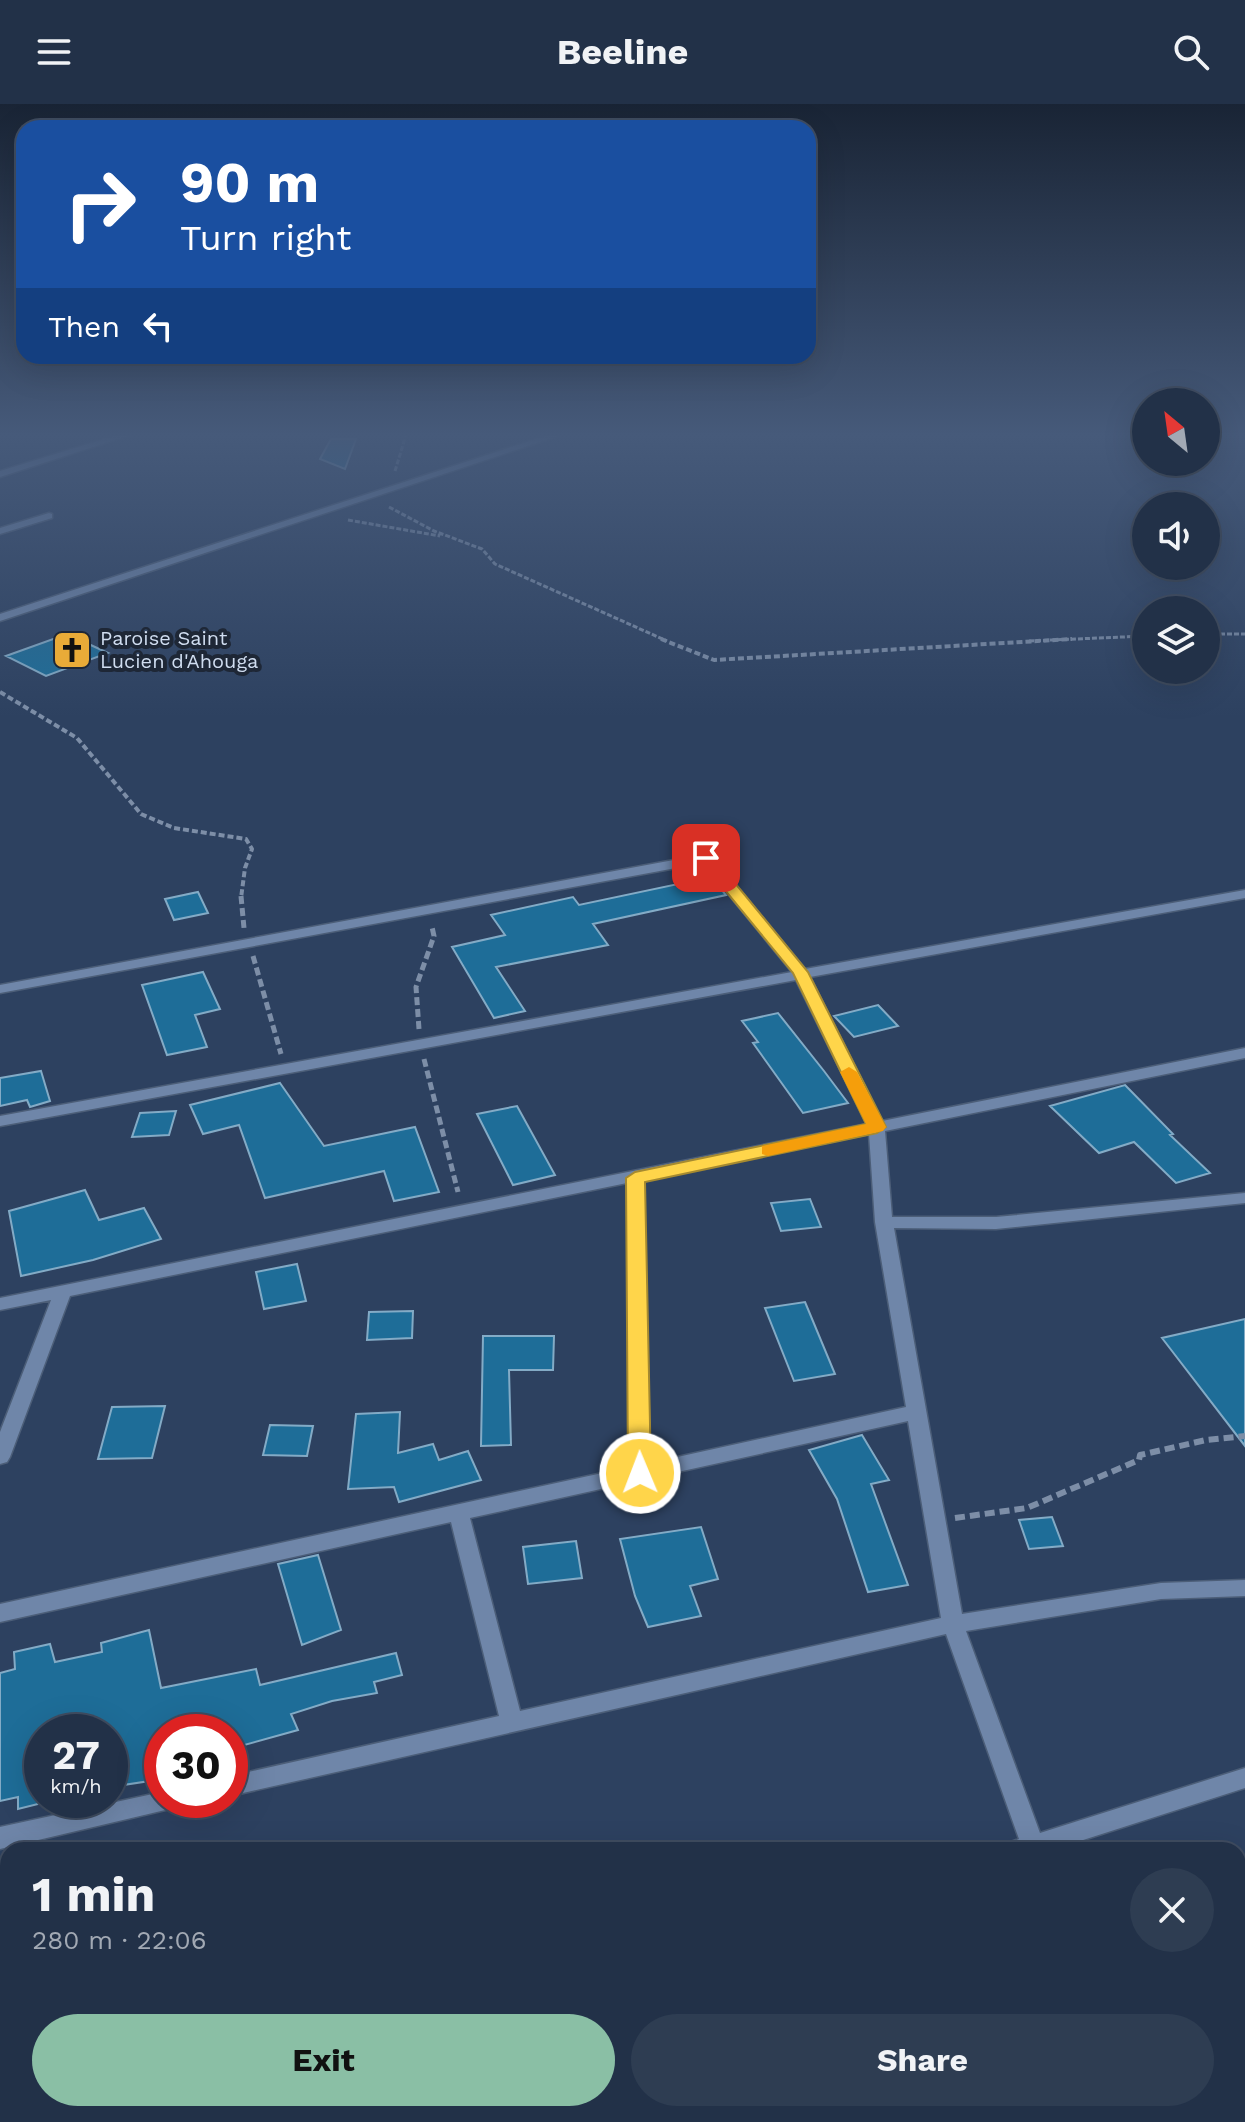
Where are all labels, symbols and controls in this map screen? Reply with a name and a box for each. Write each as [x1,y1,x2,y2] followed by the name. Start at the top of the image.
[32,30,76,74] icon: menu
[1169,30,1213,74] icon: search
[557,31,688,73] text: Beeline
[180,150,319,216] text: 90 m
[48,152,152,256] icon: right
[180,217,351,259] text: Turn right
[136,304,180,348] icon: left
[48,309,120,344] text: Then
[1132,388,1220,476] north arrow
[1132,388,1220,684] map controls
[1132,492,1220,580] button: sound
[1132,596,1220,684] button: layers
[100,626,258,673] place label: Paroise Saint Lucien d'Ahouga
[51,629,93,671] church icon: Paroise Saint Lucien d'Ahouga
[672,824,740,892] pin
[684,836,728,880] icon: arrive
[598,1431,682,1515] position arrow
[144,1714,248,1818] speed limit sign: 30
[52,1732,100,1779] text: 27
[50,1774,102,1798] text: km/h
[32,1866,155,1923] text: 1 min
[1130,1868,1214,1952] button: close
[32,1925,207,1955] text: 280 m · 22:06
[32,2014,615,2106] button: Exit
[631,2014,1214,2106] button: Share

